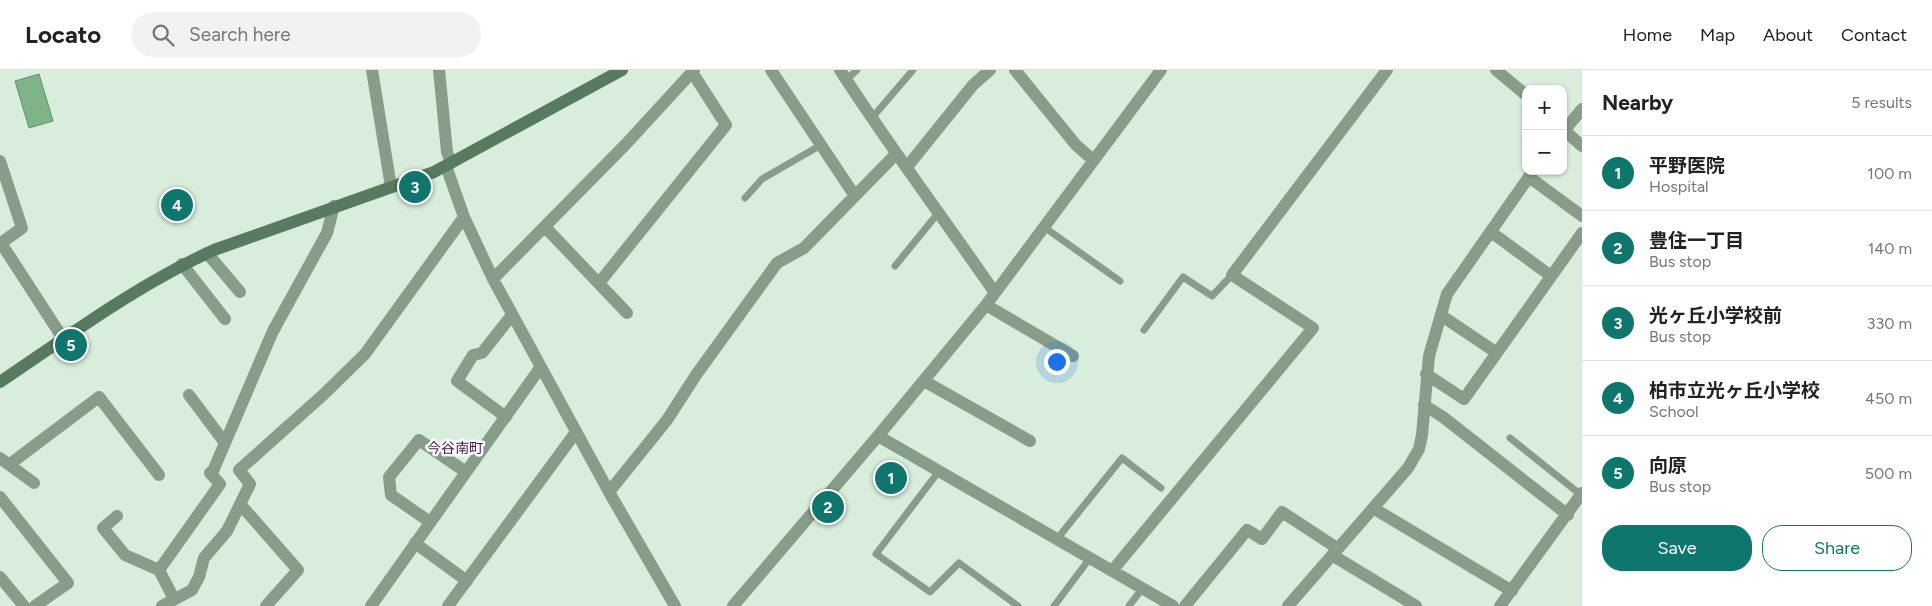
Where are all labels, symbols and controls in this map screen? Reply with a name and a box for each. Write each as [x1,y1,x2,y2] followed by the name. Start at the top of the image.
[131,12,481,57] search box
[25,20,101,49] text: Locato
[149,21,177,49] icon: search
[189,23,291,46] text: Search here
[1623,24,1672,46] text: Home
[1700,24,1735,46] text: Map
[1763,24,1813,46] text: About
[1841,24,1907,46] text: Contact
[1522,85,1567,175] map controls
[1522,85,1567,130] button: +
[1602,90,1673,115] text: Nearby
[1851,93,1912,112] text: 5 results
[1522,130,1567,175] button: −
[1649,154,1725,177] text: 平野医院
[1615,164,1621,183] text: 1
[1867,164,1912,183] text: 100 m
[399,168,431,206] pin: 3
[1649,177,1709,196] text: Hospital
[161,186,193,224] pin: 4
[1649,229,1744,252] text: 豊住一丁目
[1613,239,1623,258] text: 2
[1868,239,1912,258] text: 140 m
[1649,252,1711,271] text: Bus stop
[1649,304,1782,327] text: 光ヶ丘小学校前
[1614,314,1622,333] text: 3
[1867,314,1912,333] text: 330 m
[55,326,87,364] pin: 5
[1649,327,1711,346] text: Bus stop
[1044,349,1070,375] your location
[1649,379,1820,402] text: 柏市立光ヶ丘小学校
[1613,389,1623,408] text: 4
[1865,389,1912,408] text: 450 m
[1649,402,1699,421] text: School
[427,440,483,457] district label: 今谷南町
[1649,454,1687,477] text: 向原
[875,459,907,497] pin: 1
[1613,464,1623,483] text: 5
[1865,464,1912,483] text: 500 m
[1649,477,1711,496] text: Bus stop
[812,488,844,526] pin: 2
[1602,525,1752,571] button: Save
[1762,525,1912,571] button: Share

